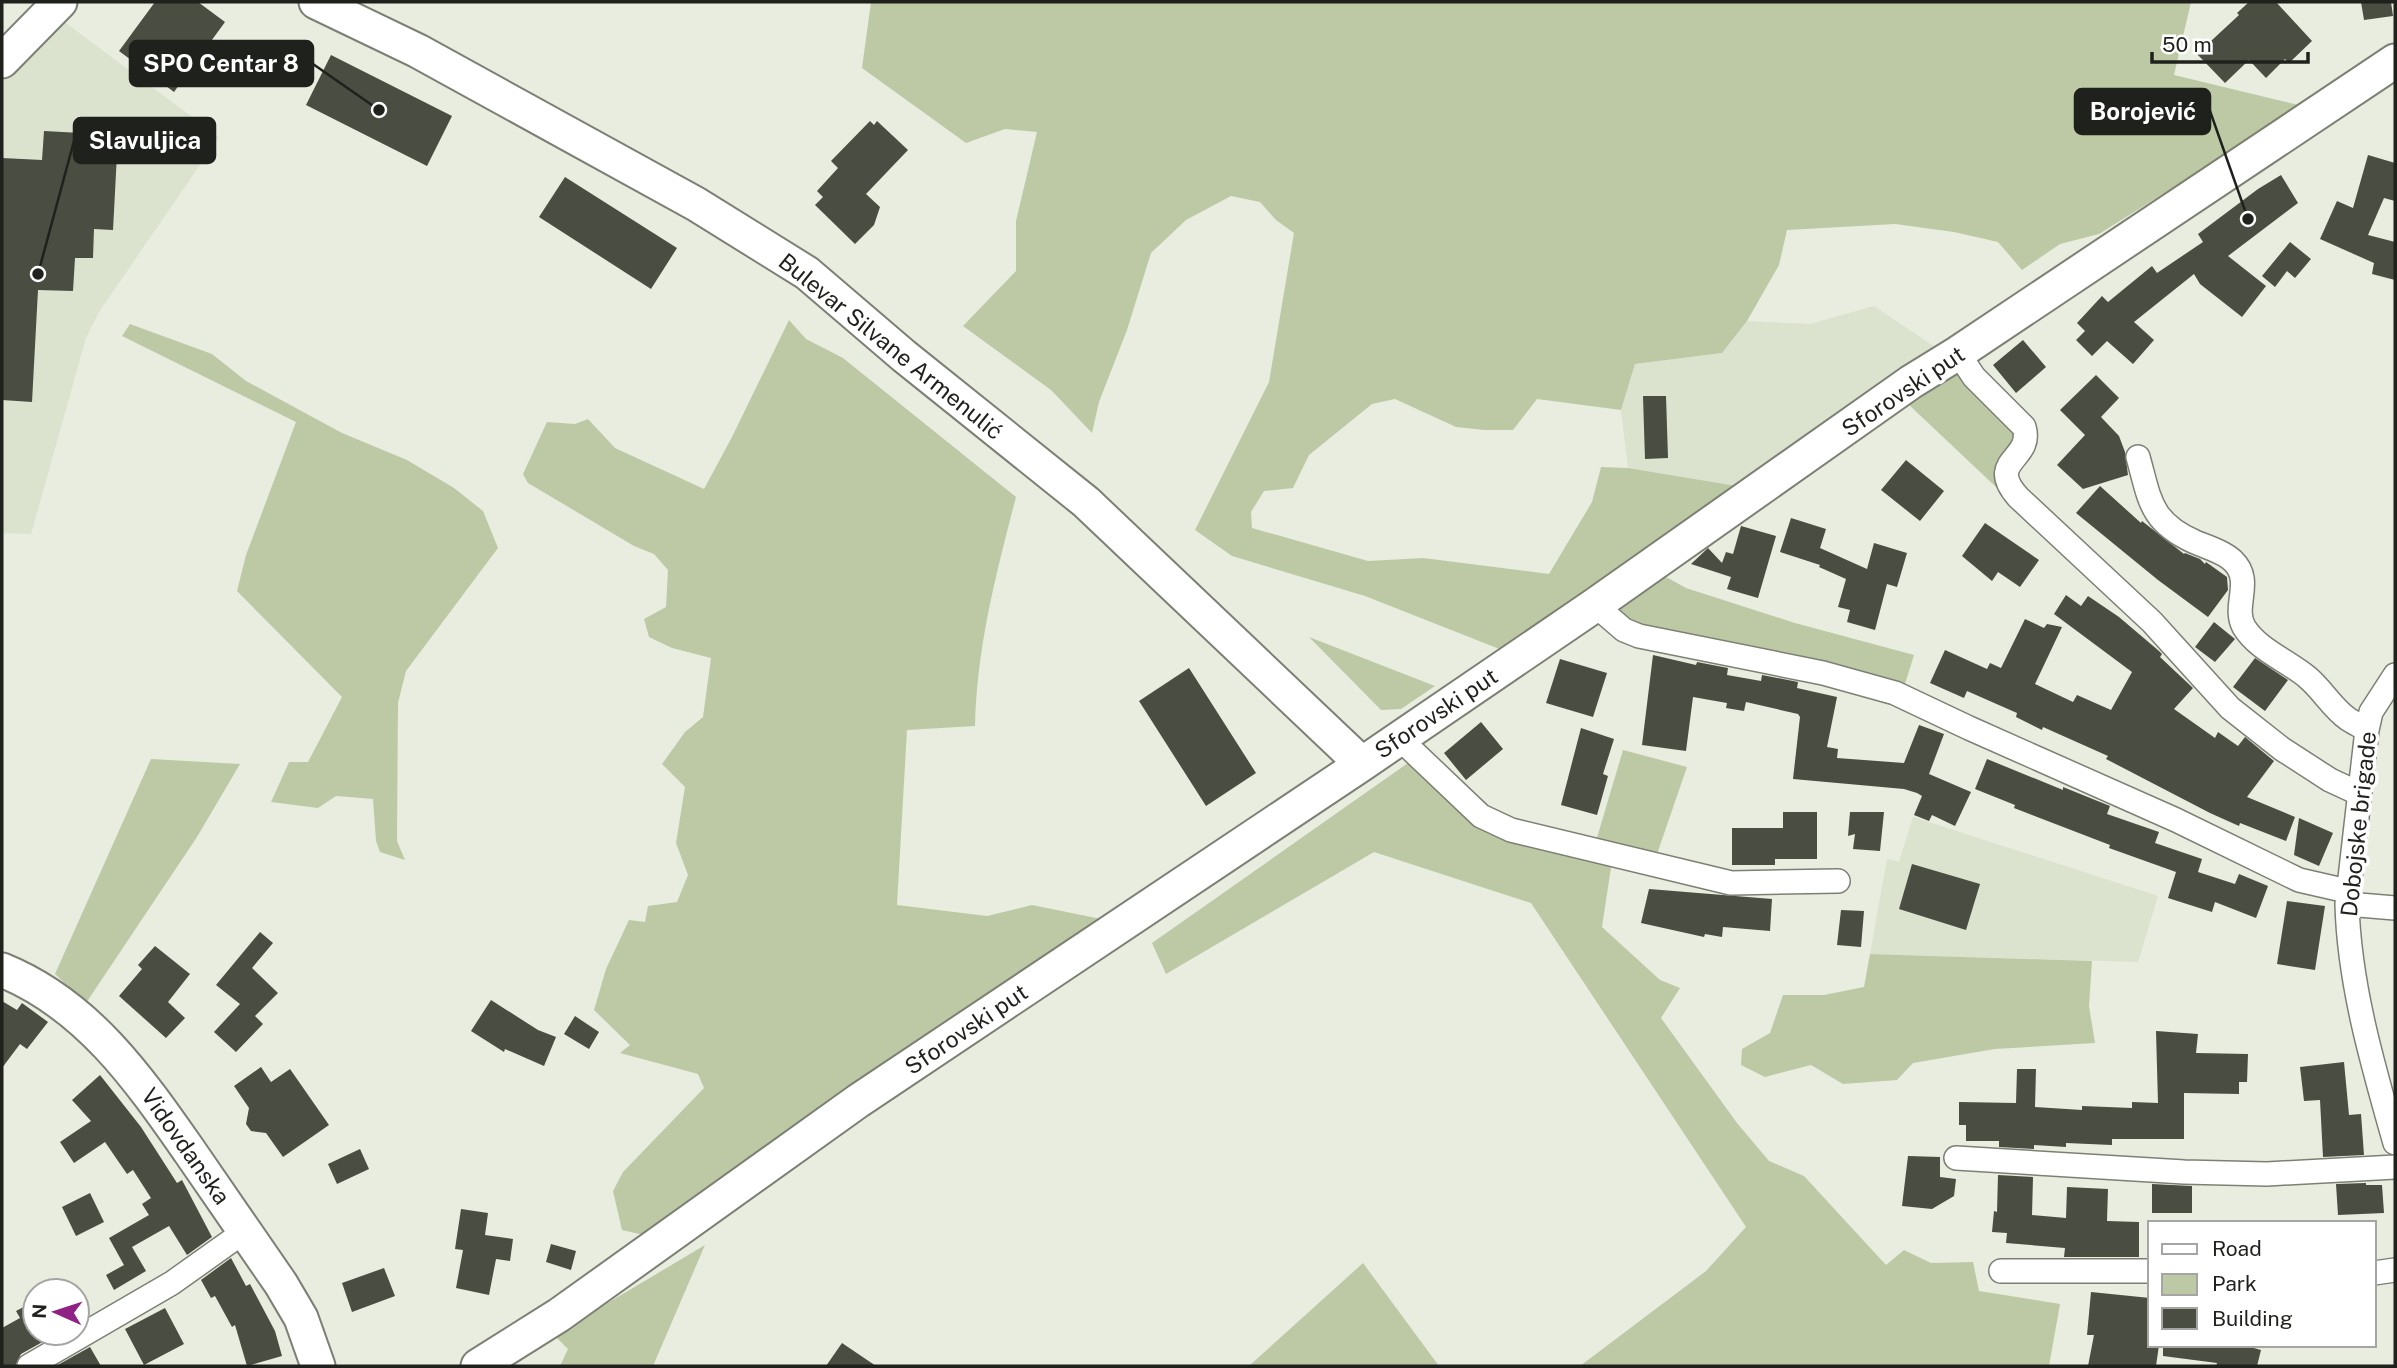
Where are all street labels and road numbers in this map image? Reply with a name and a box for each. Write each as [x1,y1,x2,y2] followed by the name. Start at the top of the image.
[774,247,1008,445] street label: Bulevar Silvane Armenulić
[1837,340,1969,442] street label: Sforovski put
[1370,662,1502,764] street label: Sforovski put
[2335,730,2381,918] street label: Dobojske brigade
[900,978,1032,1080] street label: Sforovski put
[136,1083,236,1209] street label: Vidovdanska

